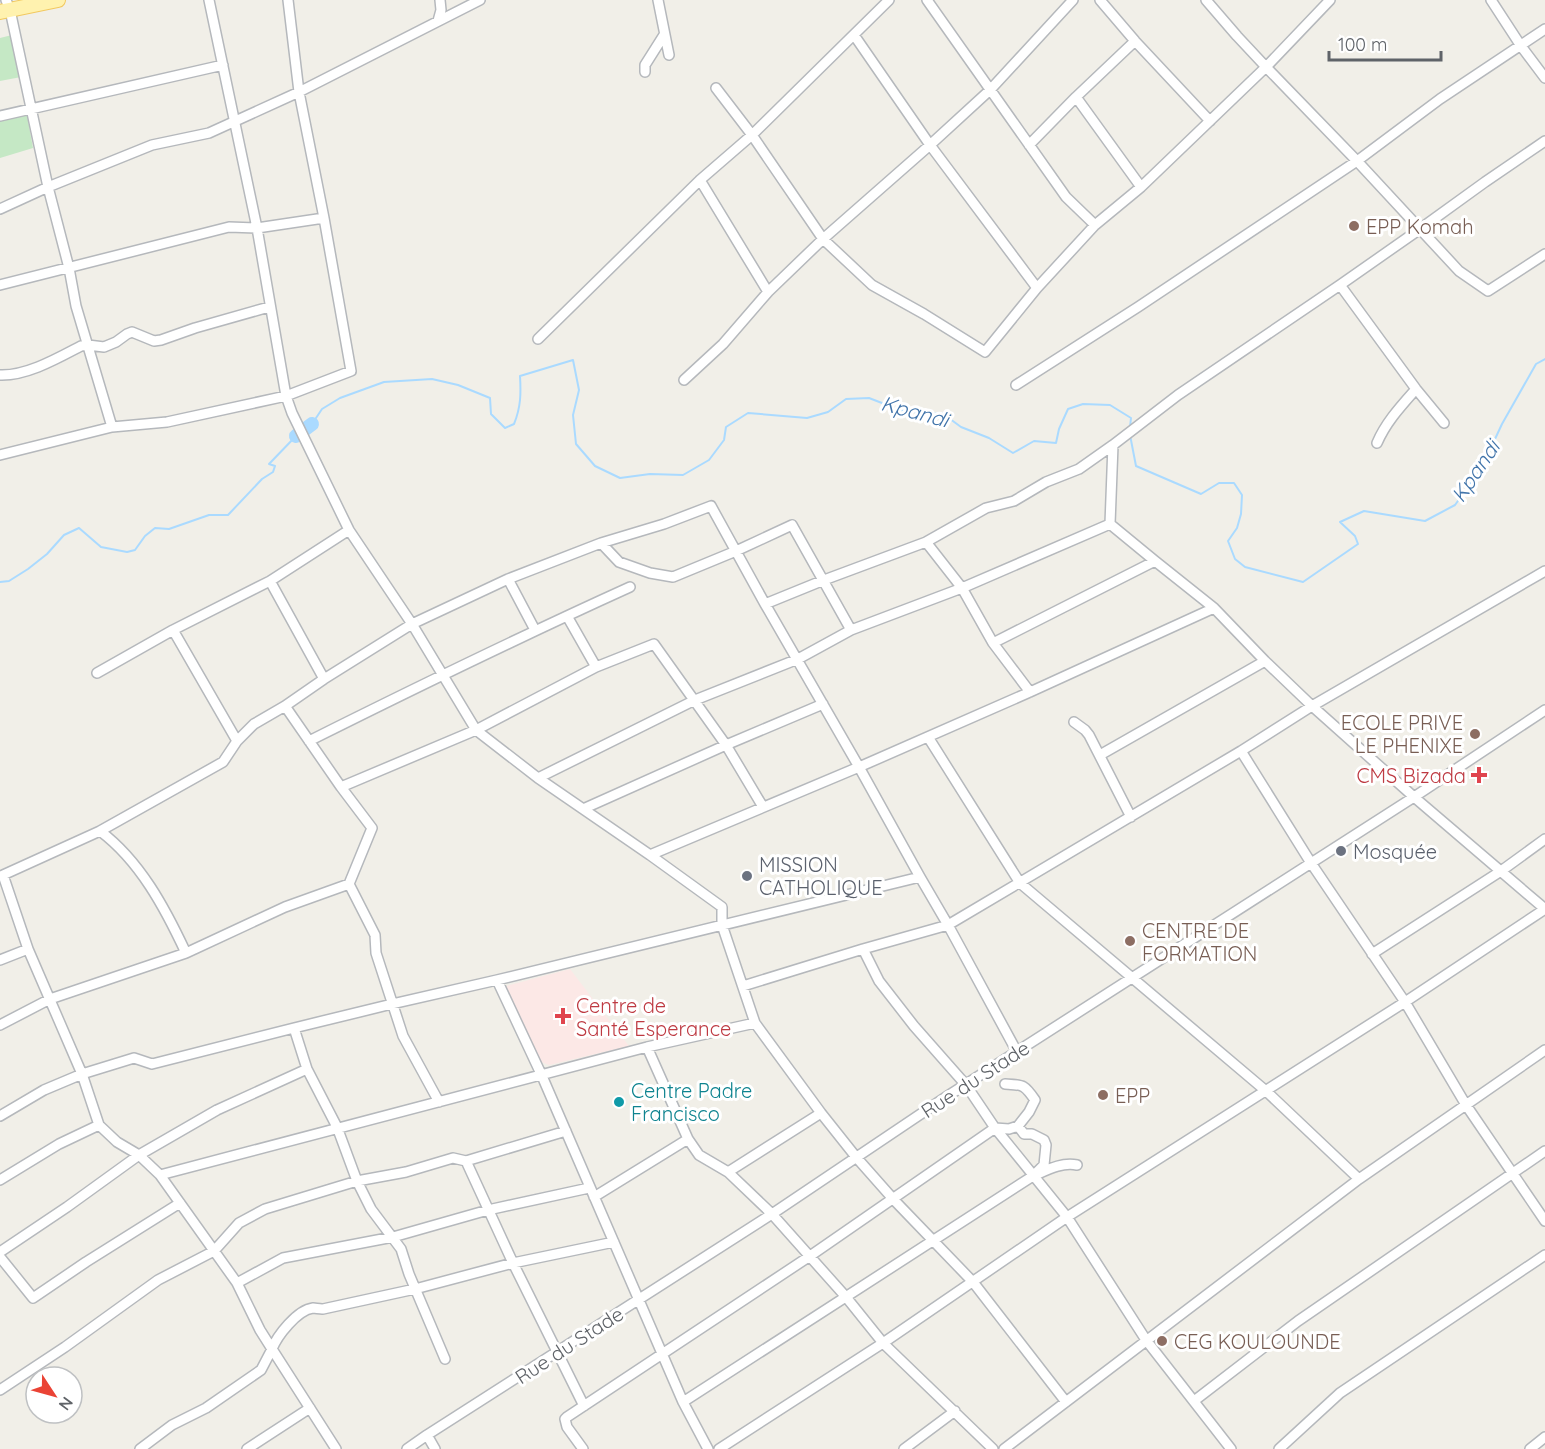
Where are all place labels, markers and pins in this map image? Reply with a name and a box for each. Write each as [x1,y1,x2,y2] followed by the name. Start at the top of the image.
[1366,214,1474,239] place label: EPP Komah
[1347,219,1361,233] marker: EPP Komah
[1341,710,1463,758] place label: ECOLE PRIVE LE PHENIXE
[1468,727,1482,741] marker: ECOLE PRIVE LE PHENIXE
[1356,763,1466,788] place label: CMS Bizada
[1470,766,1488,784] marker: CMS Bizada
[1353,839,1437,864] place label: Mosquée
[1334,844,1348,858] marker: Mosquée
[759,852,883,900] place label: MISSION CATHOLIQUE
[740,869,754,883] marker: MISSION CATHOLIQUE
[1142,918,1257,966] place label: CENTRE DE FORMATION
[1123,934,1137,948] marker: CENTRE DE FORMATION
[576,993,731,1041] place label: Centre de Santé Esperance
[554,1007,572,1025] marker: Centre de Santé Esperance
[631,1078,752,1126] place label: Centre Padre Francisco
[1115,1083,1150,1108] place label: EPP
[1096,1088,1110,1102] marker: EPP
[612,1095,626,1109] marker: Centre Padre Francisco
[1174,1329,1341,1354] place label: CEG KOULOUNDE
[1155,1334,1169,1348] marker: CEG KOULOUNDE

